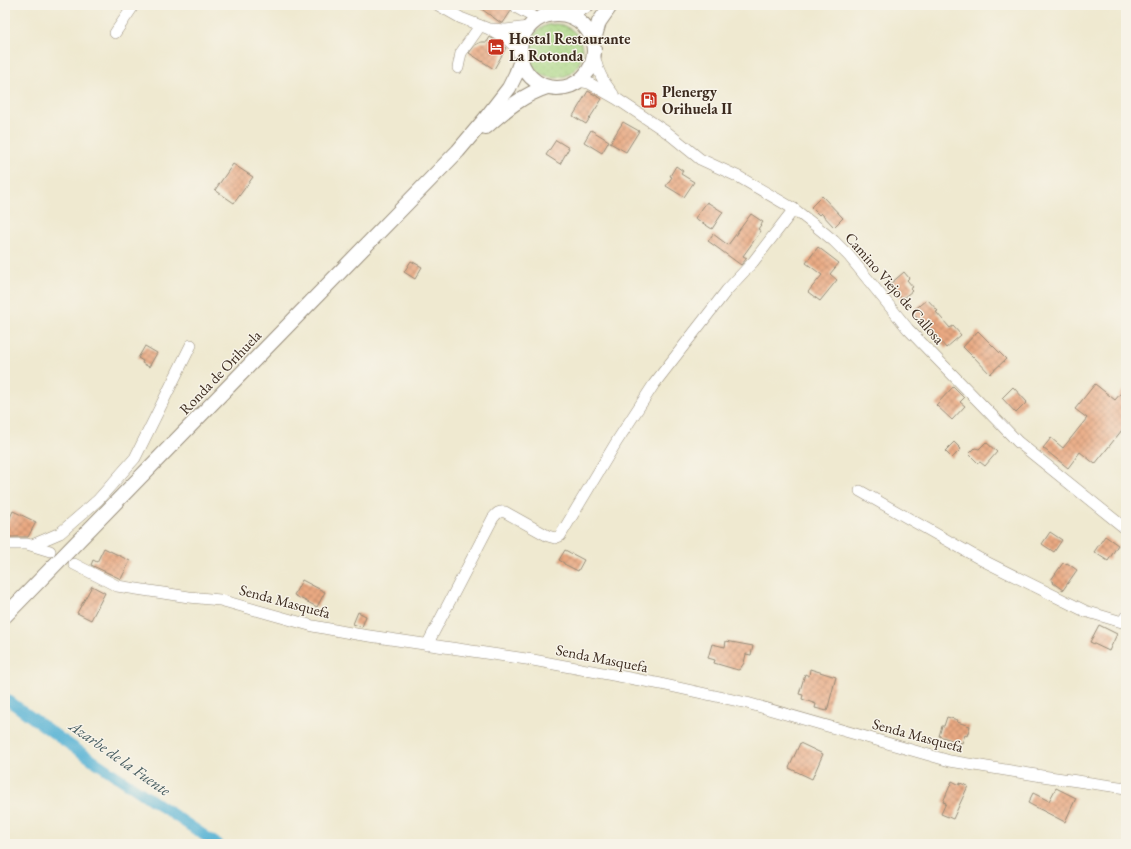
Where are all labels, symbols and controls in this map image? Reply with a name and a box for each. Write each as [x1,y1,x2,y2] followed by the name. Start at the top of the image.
[509,29,630,65] place label: Hostal Restaurante La Rotonda
[486,37,506,57] hotel icon: Hostal Restaurante La Rotonda
[662,82,733,118] place label: Plenergy Orihuela II
[639,90,659,110] fuel station icon: Plenergy Orihuela II
[841,228,949,348] street label: Camino Viejo de Callosa
[175,326,265,418] street label: Ronda de Orihuela
[237,580,333,622] street label: Senda Masquefa
[554,640,650,676] street label: Senda Masquefa
[870,714,966,756] street label: Senda Masquefa
[65,715,175,801] water label: Azarbe de la Fuente

